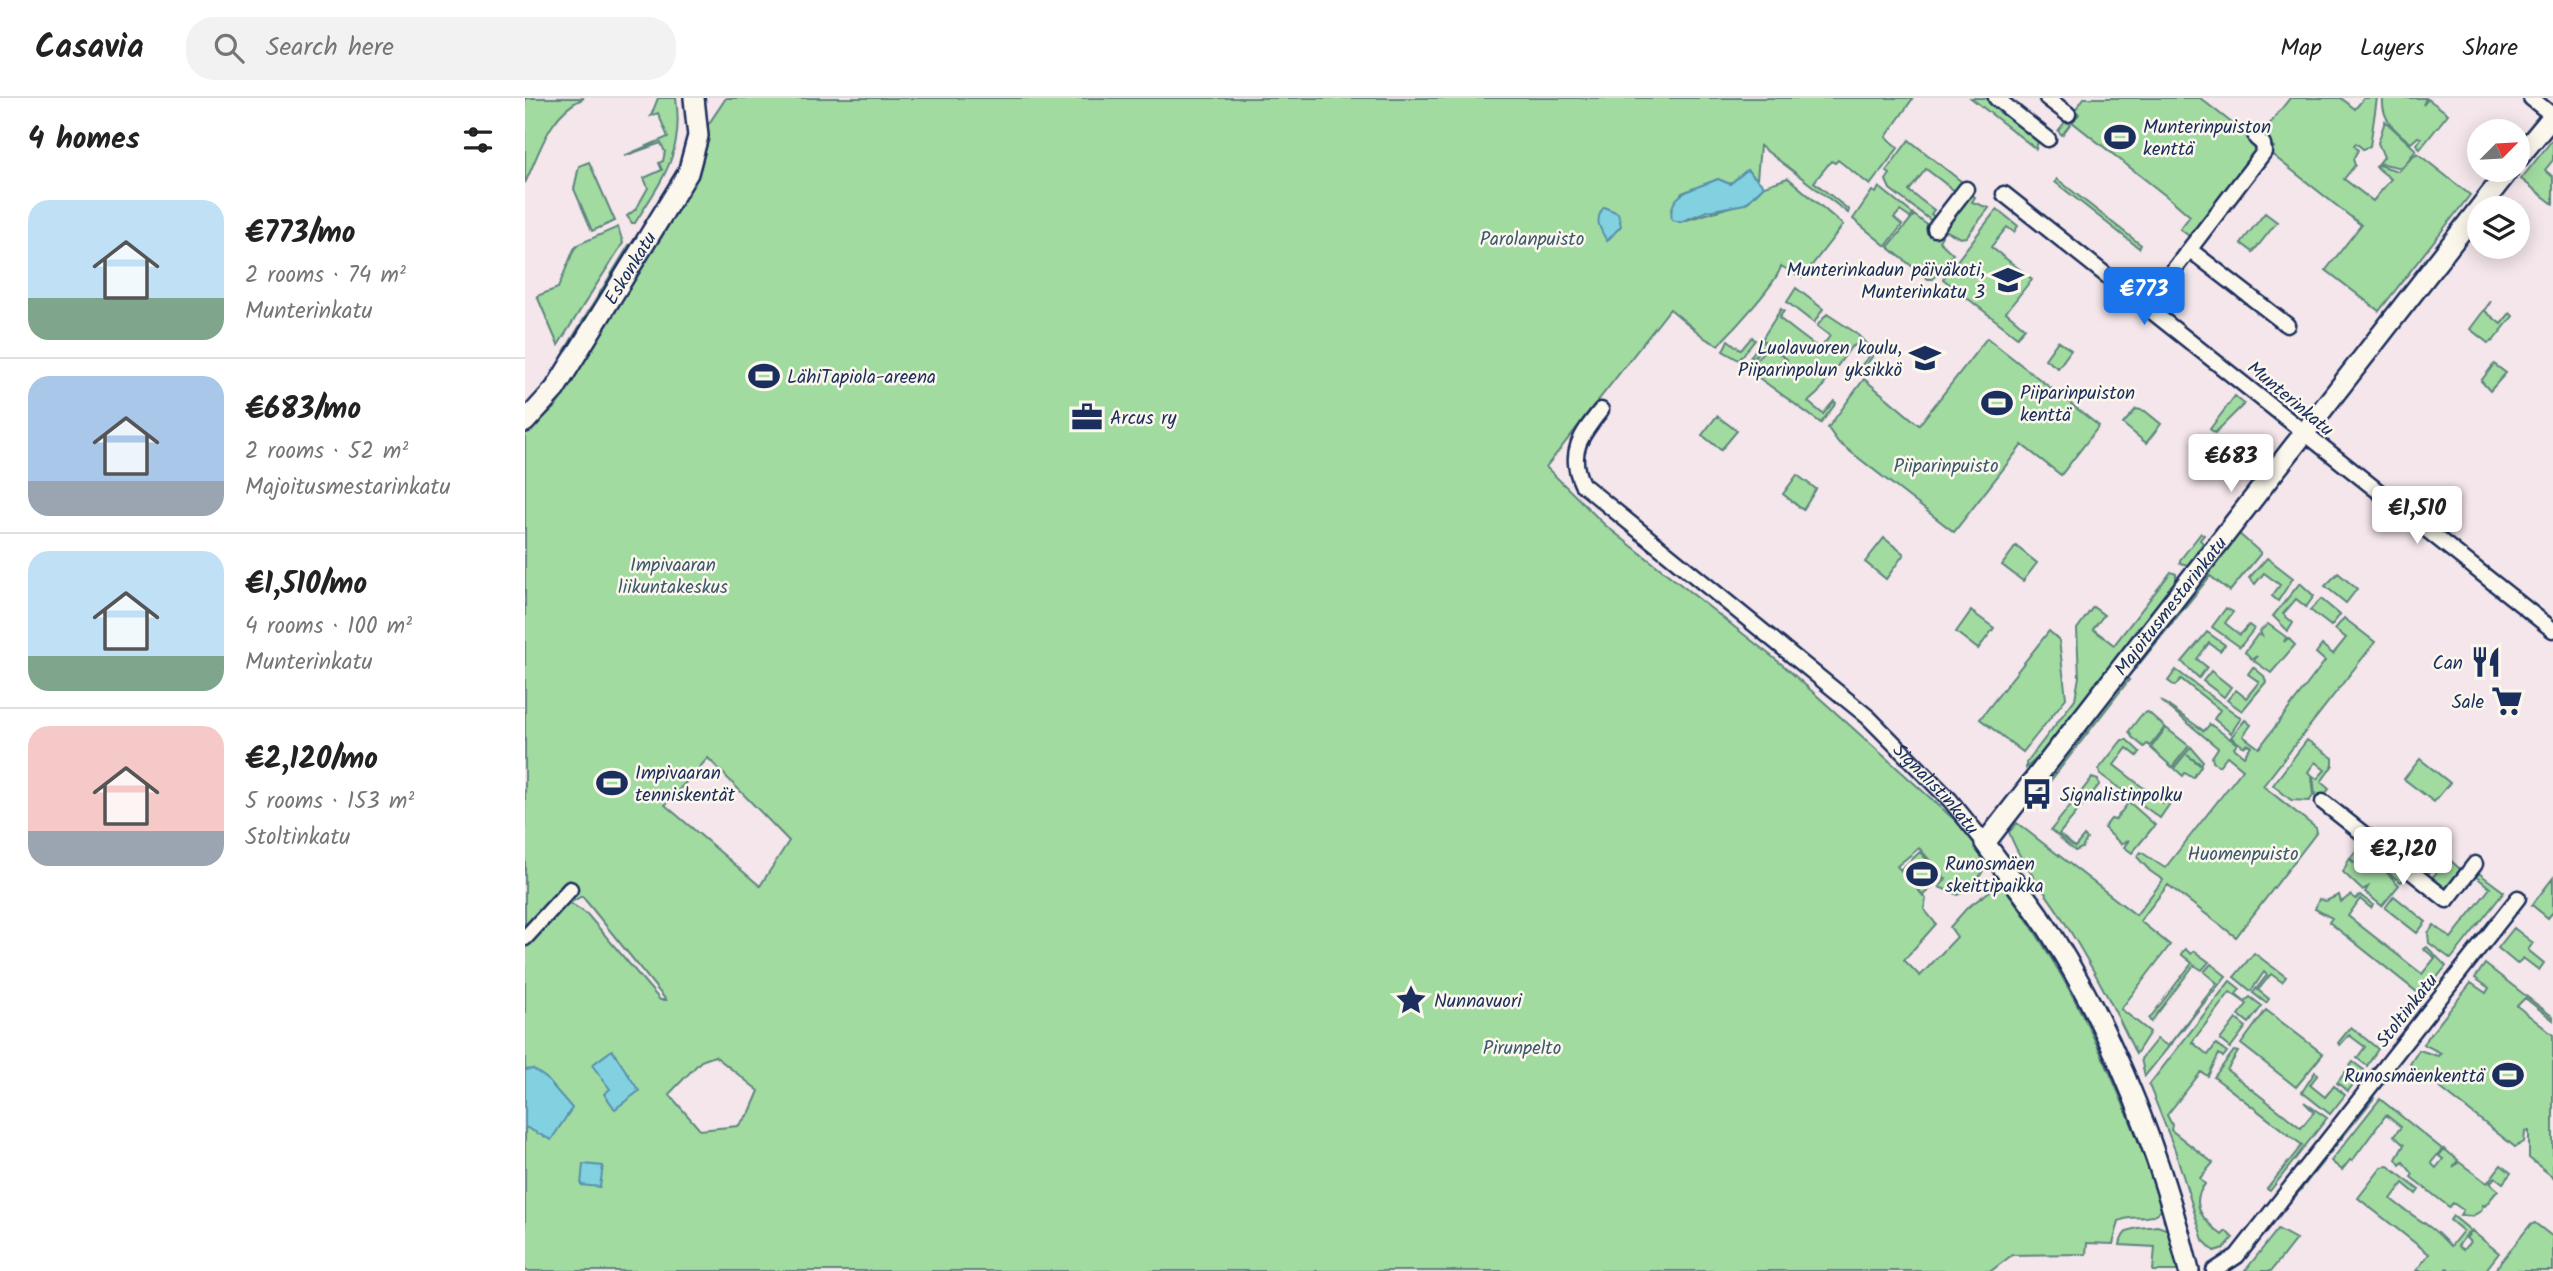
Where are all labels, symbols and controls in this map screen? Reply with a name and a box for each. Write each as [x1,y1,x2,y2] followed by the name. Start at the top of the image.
[186,17,676,80] search box
[35,22,144,75] text: Casavia
[266,27,394,69] text: Search here
[210,29,248,67] icon: search
[2280,29,2322,68] text: Map
[2360,29,2424,68] text: Layers
[2462,29,2518,68] text: Share
[2143,113,2271,165] place label: Munterinpuiston kenttä
[28,116,140,164] text: 4 homes
[2467,119,2531,182] north arrow
[2467,119,2530,259] map controls
[2103,120,2137,154] sports icon: Munterinpuiston kenttä
[459,121,497,159] icon: filters
[2467,196,2530,259] button: layers
[245,210,355,258] text: €773/mo
[1480,225,1584,255] park label: Parolanpuisto
[597,226,665,311] street label: Eskonkatu
[84,228,168,312] icon: home
[1786,256,1985,308] place label: Munterinkadun päiväkoti, Munterinkatu 3
[245,258,406,294] text: 2 rooms · 74 m²
[1991,263,2025,297] school or university icon: Munterinkadun päiväkoti, Munterinkatu 3
[2103,268,2185,327] pin: €773
[2120,272,2168,308] text: €773
[245,294,373,330] text: Munterinkatu
[1738,334,1902,386] place label: Luolavuoren koulu, Piiparinpolun yksikkö
[1908,341,1942,375] school or university icon: Luolavuoren koulu, Piiparinpolun yksikkö
[2240,354,2340,445] street label: Munterinkatu
[747,359,781,393] sports icon: LähiTapiola-areena
[787,363,936,393] place label: LähiTapiola-areena
[2020,379,2135,431] place label: Piiparinpuiston kenttä
[245,386,361,434] text: €683/mo
[1980,386,2014,420] sports icon: Piiparinpuiston kenttä
[1070,400,1104,434] office icon: Arcus ry
[84,404,168,488] icon: home
[1110,404,1177,434] place label: Arcus ry
[245,434,408,470] text: 2 rooms · 52 m²
[2190,434,2272,494] pin: €683
[2204,439,2258,475] text: €683
[1893,452,1999,482] park label: Piiparinpuisto
[245,470,450,506] text: Majoitusmestarinkatu
[2360,486,2474,546] pin: €1,510
[2388,491,2446,527] text: €1,510
[2107,531,2235,683] street label: Majoitusmestarinkatu
[618,551,728,603] park label: Impivaaran liikuntakeskus
[245,561,367,609] text: €1,510/mo
[84,579,168,663] icon: home
[245,609,412,645] text: 4 rooms · 100 m²
[245,645,373,681] text: Munterinkatu
[2469,645,2503,679] restaurant icon: Can
[2433,649,2463,679] place label: Can
[2490,684,2524,718] supermarket icon: Sale
[2452,688,2484,718] place label: Sale
[245,736,378,784] text: €2,120/mo
[1885,737,1986,842] street label: Signalistinkatu
[84,754,168,838] icon: home
[635,759,736,811] place label: Impivaaran tenniskentät
[595,766,629,800] sports icon: Impivaaran tenniskentät
[2020,777,2054,811] bus stop icon: Signalistinpolku
[2060,781,2182,811] place label: Signalistinpolku
[245,784,414,820] text: 5 rooms · 153 m²
[245,820,350,856] text: Stoltinkatu
[2346,828,2460,887] pin: €2,120
[2370,832,2436,868] text: €2,120
[2187,840,2299,870] park label: Huomenpuisto
[1945,850,2044,902] place label: Runosmäen skeittipaikka
[1905,857,1939,891] sports icon: Runosmäen skeittipaikka
[2369,968,2446,1055] street label: Stoltinkatu
[1394,983,1428,1017] place icon: Nunnavuori
[1434,987,1523,1017] place label: Nunnavuori
[1483,1034,1561,1064] park label: Pirunpelto
[2491,1058,2525,1092] sports icon: Runosmäenkenttä
[2344,1062,2486,1092] place label: Runosmäenkenttä

